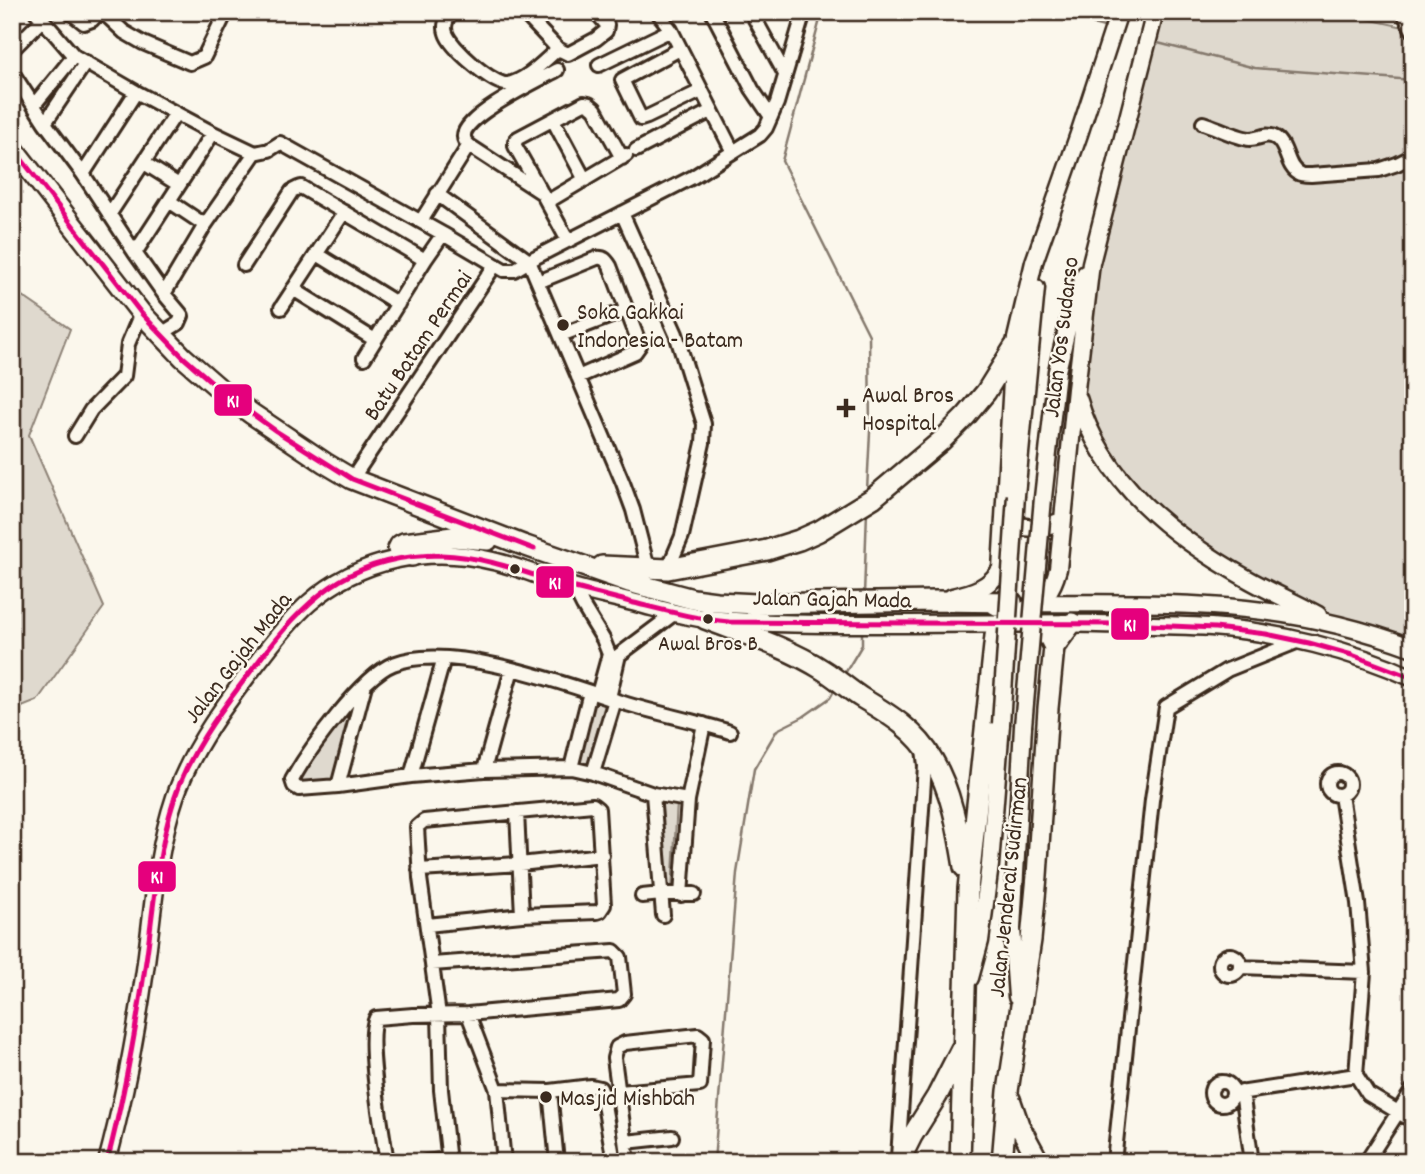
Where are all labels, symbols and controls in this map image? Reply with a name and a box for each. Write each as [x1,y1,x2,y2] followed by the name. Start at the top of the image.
[1036,255,1090,420] street label: Jalan Yos Sudarso
[357,265,482,429] street label: Batu Batam Permai
[577,297,743,359] place label: Soka Gakkai Indonesia - Batam
[555,317,571,333] marker: Soka Gakkai Indonesia - Batam
[862,380,954,442] place label: Awal Bros Hospital
[213,383,253,417] line badge: K1
[227,390,239,417] text: K1
[836,398,856,418] marker: Awal Bros Hospital
[508,562,522,576] unlabelled marker
[535,565,575,599] line badge: K1
[549,572,561,599] text: K1
[752,583,912,619] street label: Jalan Gajah Mada
[177,585,302,732] street label: Jalan Gajah Mada
[1110,607,1150,641] line badge: K1
[701,612,715,626] marker: Awal Bros B
[1124,614,1136,641] text: K1
[658,630,758,661] place label: Awal Bros B
[982,775,1038,999] street label: Jalan Jenderal Sudirman
[137,860,177,893] line badge: K1
[151,866,163,893] text: K1
[560,1083,695,1117] place label: Masjid Mishbah
[538,1089,554,1105] marker: Masjid Mishbah

